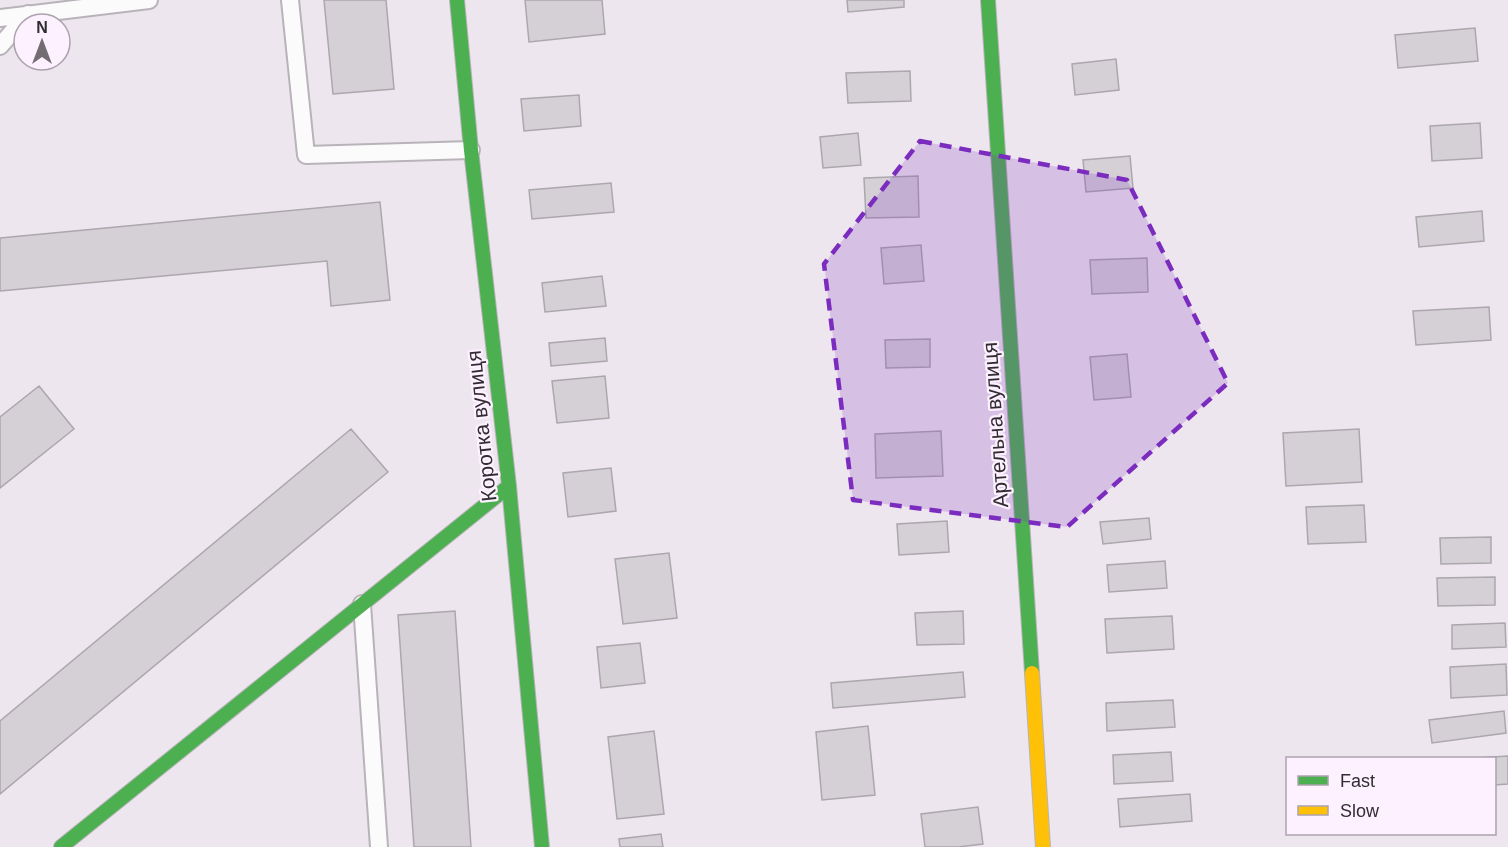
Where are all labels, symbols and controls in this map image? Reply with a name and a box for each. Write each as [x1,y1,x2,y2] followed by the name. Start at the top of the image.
[12,12,72,72] north arrow
[36,19,48,36] text: N
[978,341,1012,509] street label: Артельна вулиця
[462,349,500,503] street label: Коротка вулиця
[1286,757,1496,835] legend
[1340,771,1375,791] text: Fast
[1340,801,1380,821] text: Slow

